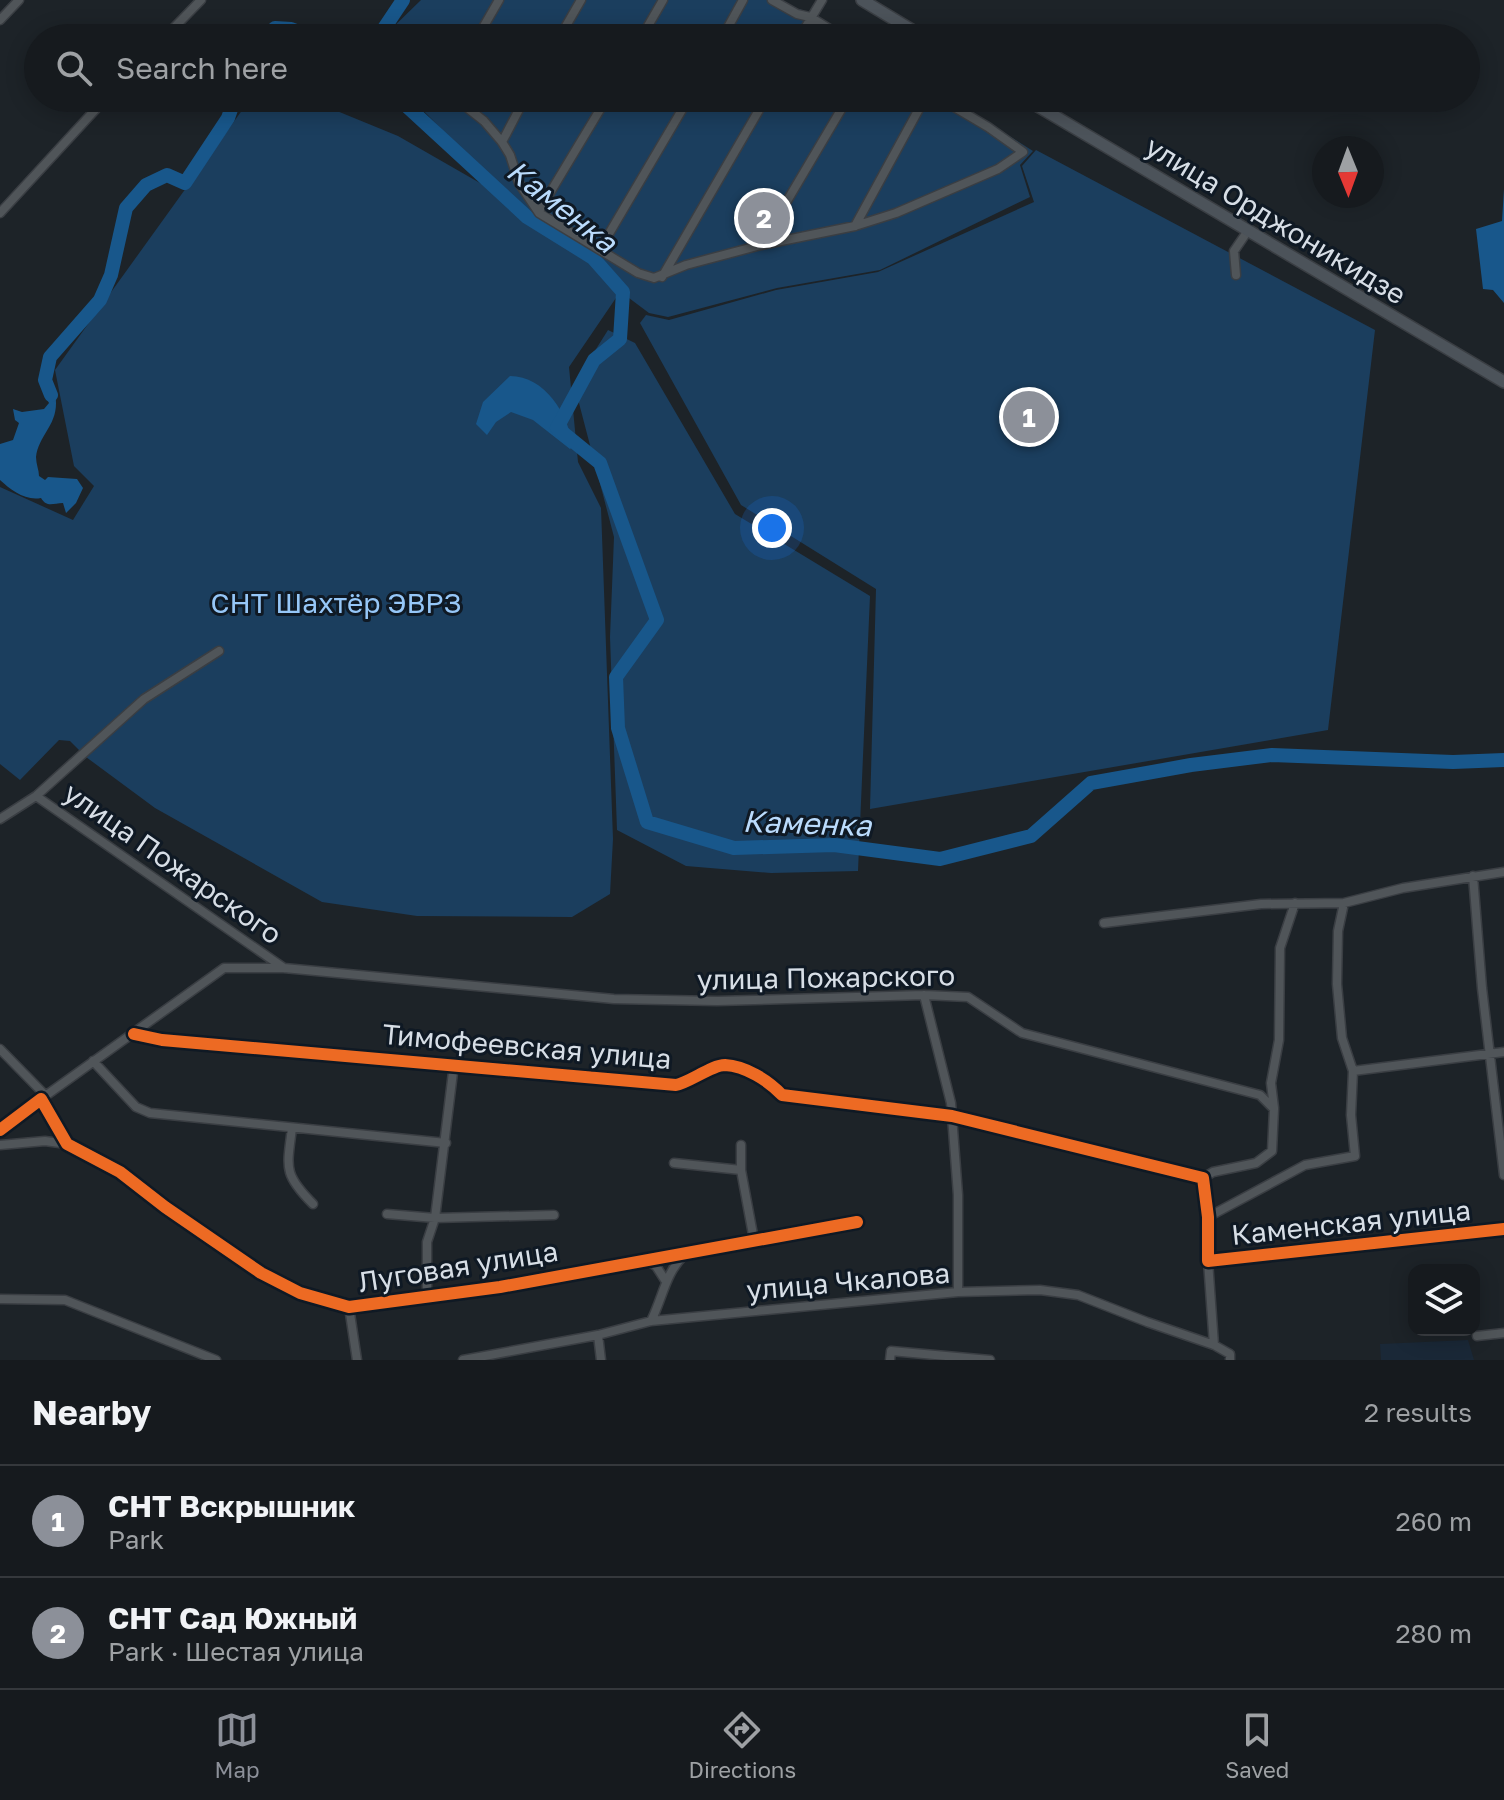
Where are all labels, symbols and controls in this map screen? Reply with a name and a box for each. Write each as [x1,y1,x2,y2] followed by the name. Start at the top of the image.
[24,24,1480,112] search box
[52,46,96,90] icon: search
[116,50,288,86] text: Search here
[1140,129,1412,311] street label: улица Орджоникидзе
[1312,136,1384,208] north arrow
[500,152,625,260] water label: Каменка
[738,188,790,248] pin: 2
[1003,387,1055,447] pin: 1
[752,508,792,548] your location
[210,586,462,619] park label: СНТ Шахтёр ЭВРЗ
[58,775,288,951] street label: улица Пожарского
[742,803,873,843] water label: Каменка
[697,958,955,996] street label: улица Пожарского
[381,1017,673,1075] street label: Тимофеевская улица
[1230,1193,1472,1251] street label: Каменская улица
[356,1234,560,1298] street label: Луговая улица
[745,1256,951,1306] street label: улица Чкалова
[1408,1264,1480,1336] map controls
[1408,1264,1480,1336] button: layers
[32,1392,152,1432] text: Nearby
[1364,1397,1472,1428] text: 2 results
[108,1488,355,1524] text: СНТ Вскрышник
[51,1506,65,1537] text: 1
[1396,1506,1472,1537] text: 260 m
[108,1524,164,1555] text: Park
[108,1600,357,1636] text: СНТ Сад Южный
[50,1618,66,1649] text: 2
[1395,1618,1472,1649] text: 280 m
[108,1636,364,1667] text: Park · Шестая улица
[215,1708,259,1783] tab: Map
[689,1708,796,1783] tab: Directions
[1225,1708,1289,1783] tab: Saved

